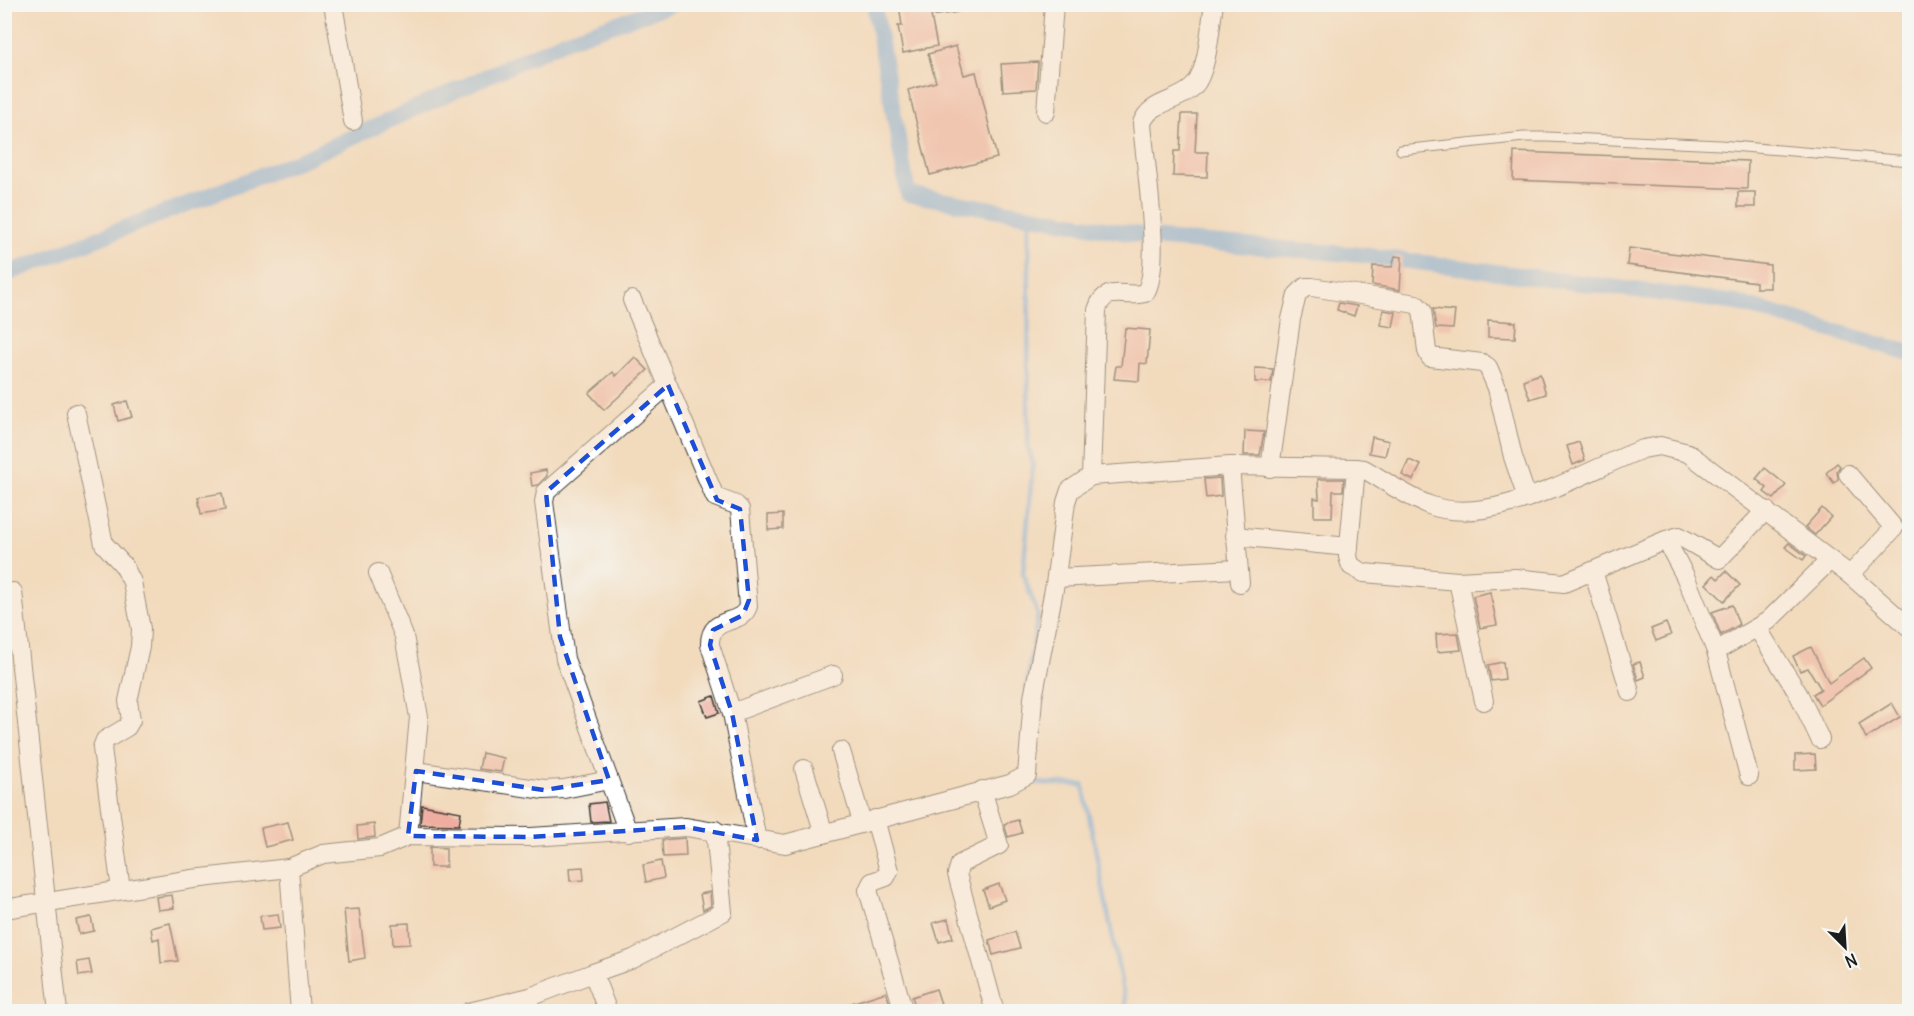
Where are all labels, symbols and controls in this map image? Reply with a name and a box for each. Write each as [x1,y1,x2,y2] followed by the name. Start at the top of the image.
[1815,917,1875,977] north arrow
[1842,949,1860,972] text: N

